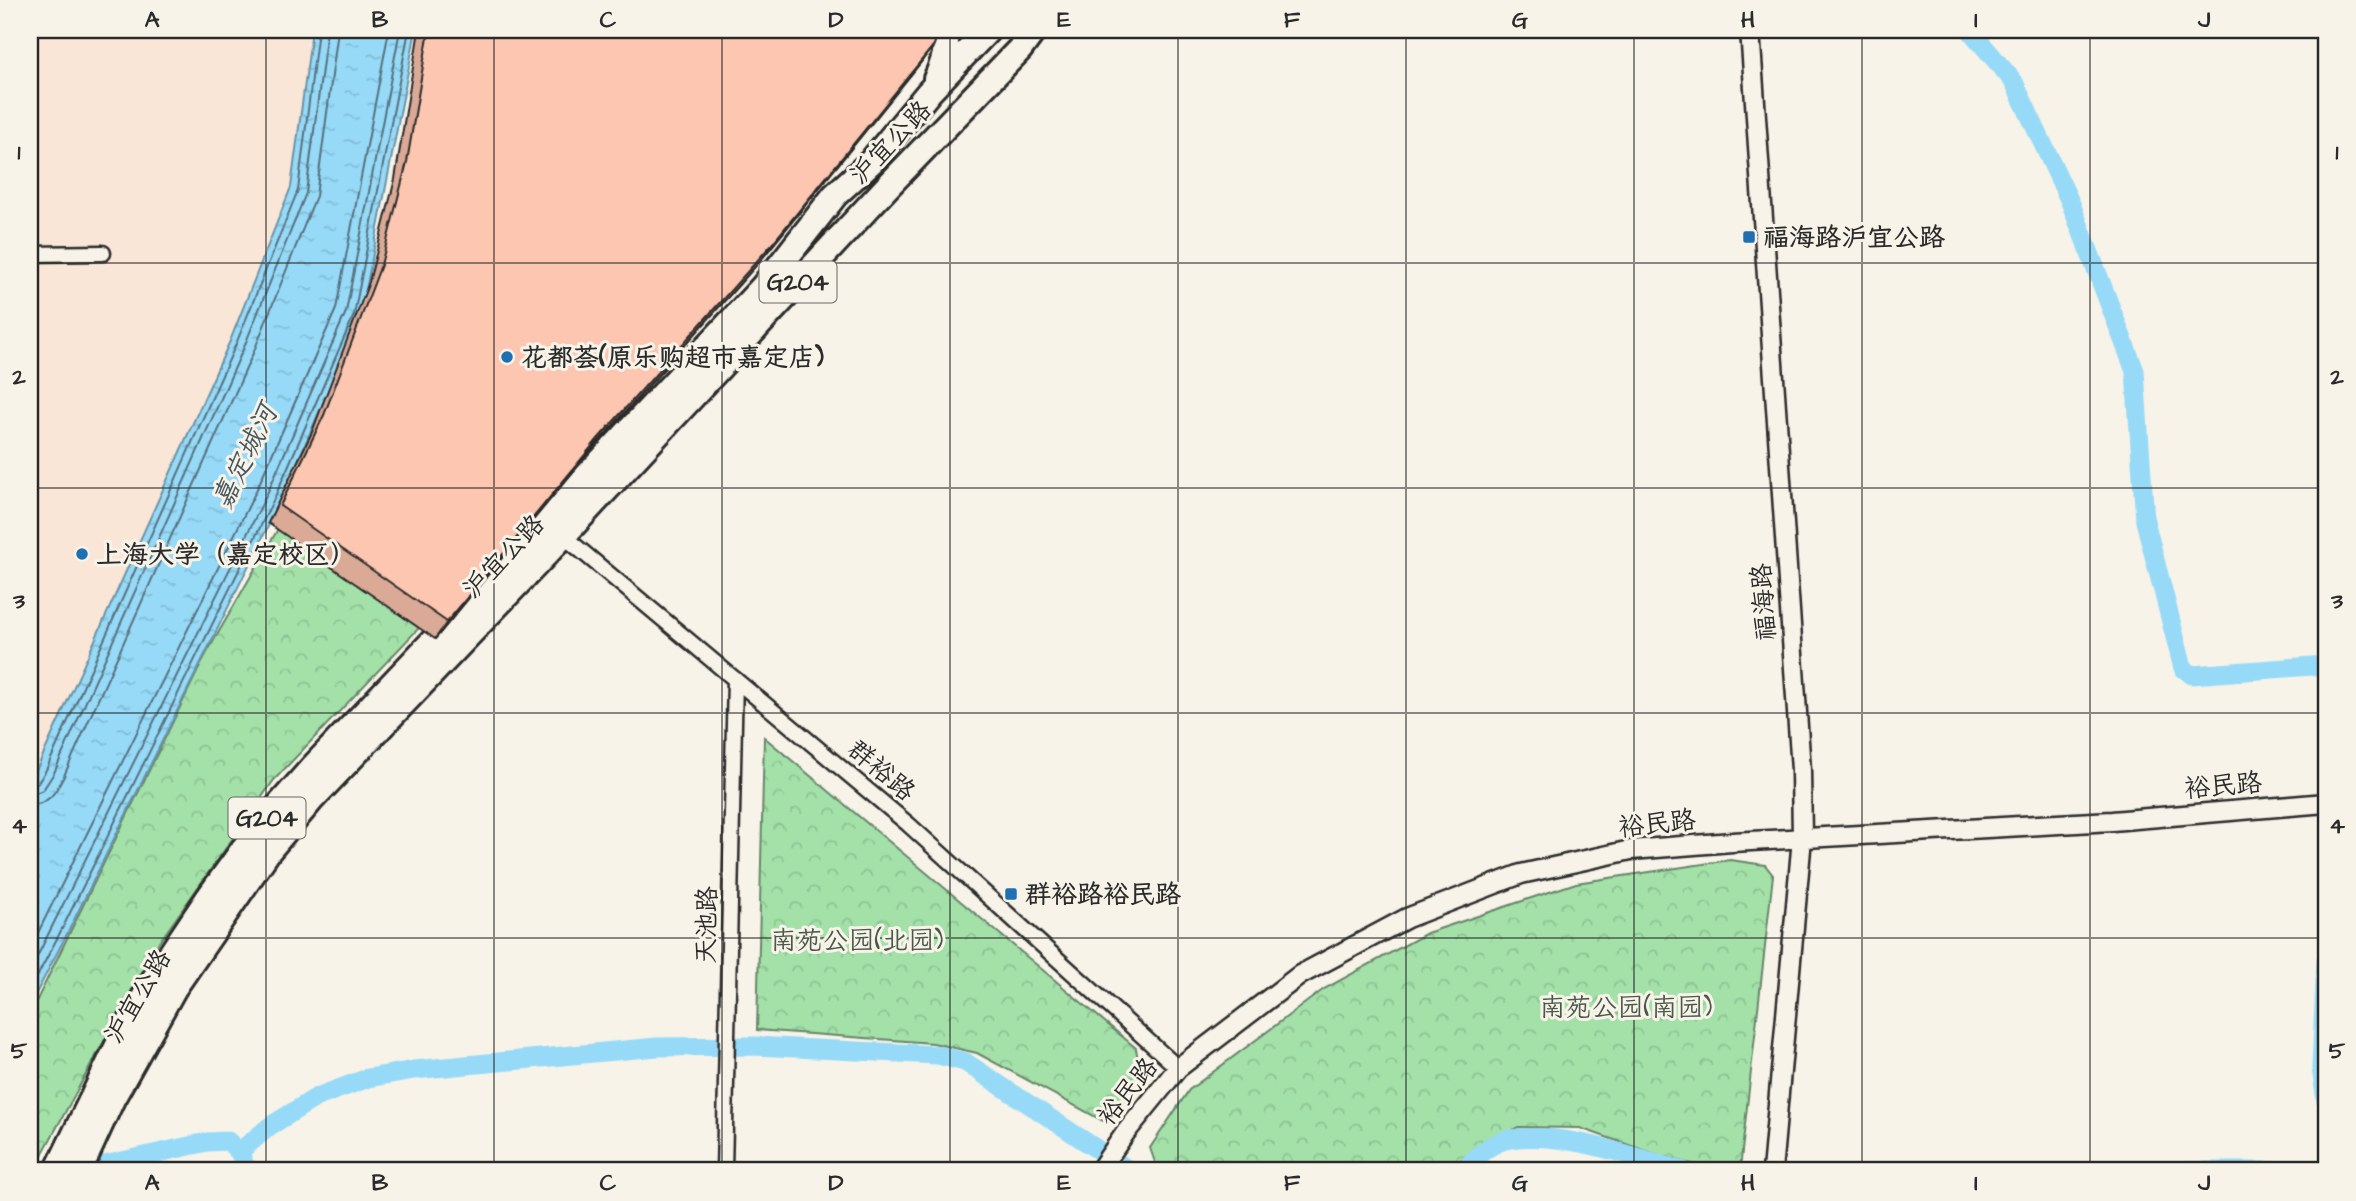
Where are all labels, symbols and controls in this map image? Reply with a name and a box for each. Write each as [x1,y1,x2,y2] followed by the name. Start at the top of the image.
[145,4,160,36] text: A
[372,4,389,36] text: B
[600,4,617,36] text: C
[829,4,844,36] text: D
[1057,4,1071,36] text: E
[1284,4,1301,36] text: F
[1512,4,1528,36] text: G
[1741,4,1755,36] text: H
[1974,4,1978,36] text: I
[2197,4,2211,36] text: J
[842,93,940,193] street label: 沪宜公路
[18,136,21,168] text: 1
[2336,136,2339,168] text: 1
[1763,220,1945,256] place label: 福海路沪宜公路
[1741,229,1757,245] marker: 福海路沪宜公路
[760,262,836,302] road number: G204
[521,340,824,376] place label: 花都荟(原乐购超市嘉定店)
[499,349,515,365] marker: 花都荟(原乐购超市嘉定店)
[11,361,26,393] text: 2
[2329,361,2344,393] text: 2
[203,394,289,516] water label: 嘉定城河
[455,507,553,607] street label: 沪宜公路
[96,537,356,573] place label: 上海大学（嘉定校区）
[74,546,90,562] marker: 上海大学（嘉定校区）
[1743,562,1785,642] street label: 福海路
[12,585,25,617] text: 3
[2330,585,2343,617] text: 3
[840,732,923,810] street label: 群裕路
[2183,765,2264,807] street label: 裕民路
[229,798,306,838] road number: G204
[1616,802,1698,846] street label: 裕民路
[11,810,27,842] text: 4
[2329,810,2345,842] text: 4
[1025,877,1181,913] place label: 群裕路裕民路
[688,886,726,964] street label: 天池路
[1003,886,1019,902] marker: 群裕路裕民路
[771,923,943,959] park label: 南苑公园(北园)
[96,943,180,1050] street label: 沪宜公路
[1540,990,1712,1026] park label: 南苑公园(南园)
[11,1035,28,1067] text: 5
[2329,1035,2346,1067] text: 5
[1089,1050,1166,1133] street label: 裕民路
[145,1167,160,1199] text: A
[372,1167,389,1199] text: B
[600,1167,617,1199] text: C
[829,1167,844,1199] text: D
[1057,1167,1071,1199] text: E
[1284,1167,1301,1199] text: F
[1512,1167,1528,1199] text: G
[1741,1167,1755,1199] text: H
[1974,1167,1978,1199] text: I
[2197,1167,2211,1199] text: J

